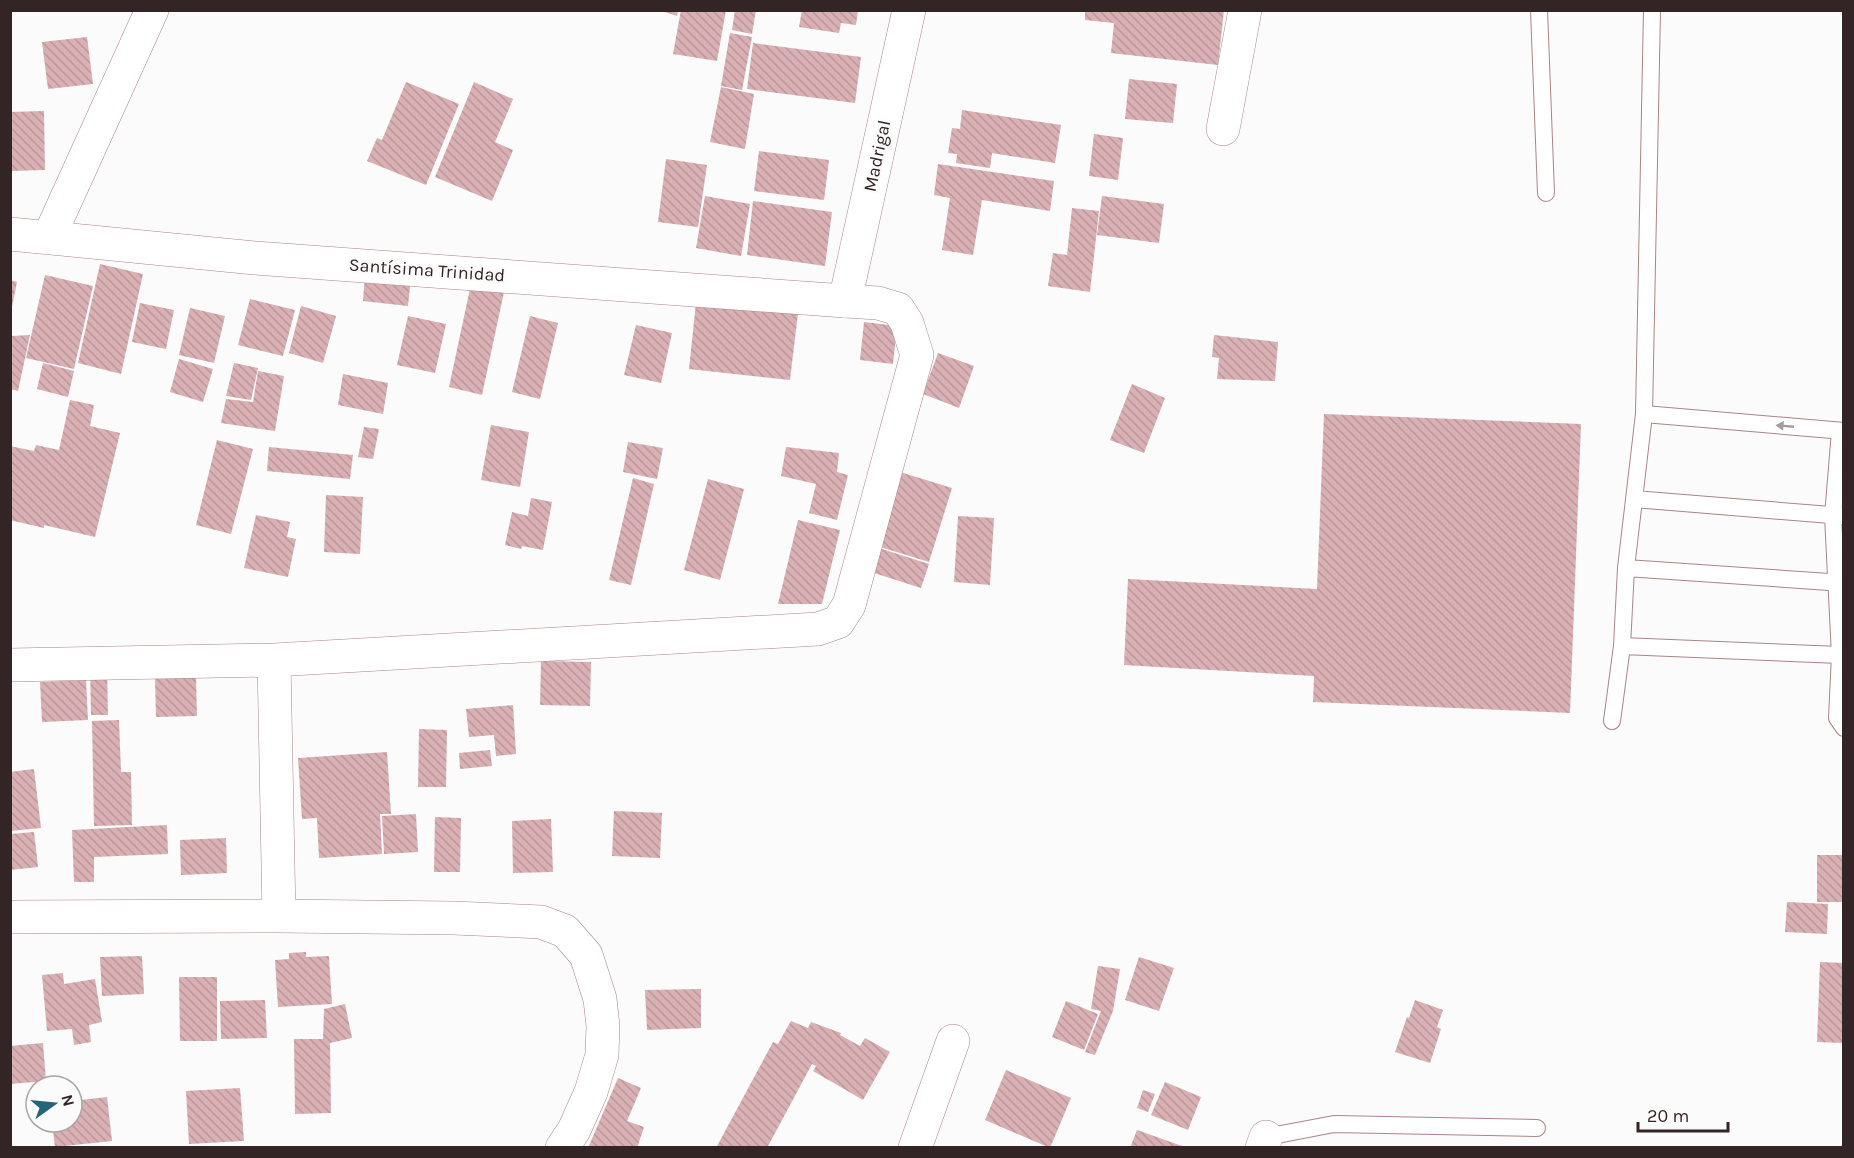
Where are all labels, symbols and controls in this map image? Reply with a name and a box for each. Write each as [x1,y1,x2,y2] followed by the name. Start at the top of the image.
[859,118,895,194] street label: Madrigal
[348,254,506,286] street label: Santísima Trinidad
[1776,421,1795,431] one-way arrow
[24,1074,84,1134] north arrow
[57,1092,79,1108] text: N
[1638,1095,1728,1133] scale bar
[1647,1105,1689,1127] text: 20 m

